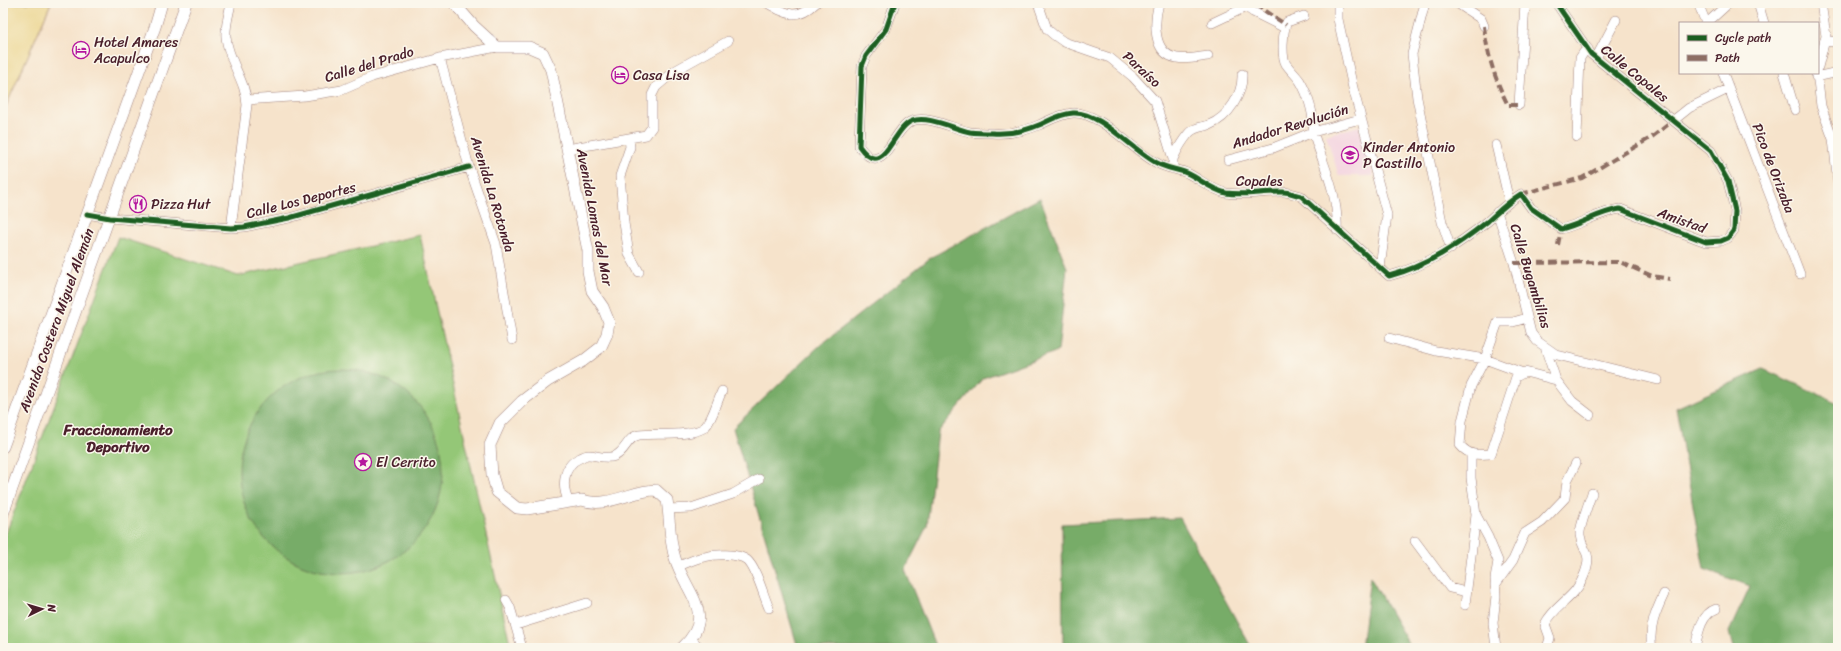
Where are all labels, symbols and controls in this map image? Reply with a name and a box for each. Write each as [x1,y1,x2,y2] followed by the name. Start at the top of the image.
[1679,22,1819,74] legend
[1715,27,1771,49] text: Cycle path
[93,30,179,71] place label: Hotel Amares Acapulco
[1595,38,1675,109] street label: Calle Copales
[321,39,417,90] street label: Calle del Prado
[71,40,91,60] hotel icon: Hotel Amares Acapulco
[1116,45,1167,94] street label: Paraíso
[1715,47,1740,69] text: Path
[633,63,690,88] place label: Casa Lisa
[610,65,630,85] hotel icon: Casa Lisa
[1228,97,1352,156] street label: Andador Revolución
[1745,119,1802,217] street label: Pico de Orizaba
[463,132,522,255] street label: Avenida La Rotonda
[1363,135,1455,176] place label: Kinder Antonio P Castillo
[569,145,620,289] street label: Avenida Lomas del Mar
[1340,145,1360,165] school or university icon: Kinder Antonio P Castillo
[1236,169,1283,194] street label: Copales
[244,175,359,226] street label: Calle Los Deportes
[151,192,212,217] place label: Pizza Hut
[128,194,148,214] restaurant icon: Pizza Hut
[1653,200,1711,241] street label: Amistad
[1503,221,1559,332] street label: Calle Bugambilias
[11,224,102,417] street label: Avenida Costera Miguel Alemán
[62,417,173,460] district label: Fraccionamiento Deportivo
[376,450,436,475] place label: El Cerrito
[353,452,373,472] place icon: El Cerrito
[22,589,62,629] north arrow
[42,603,61,613] text: N

